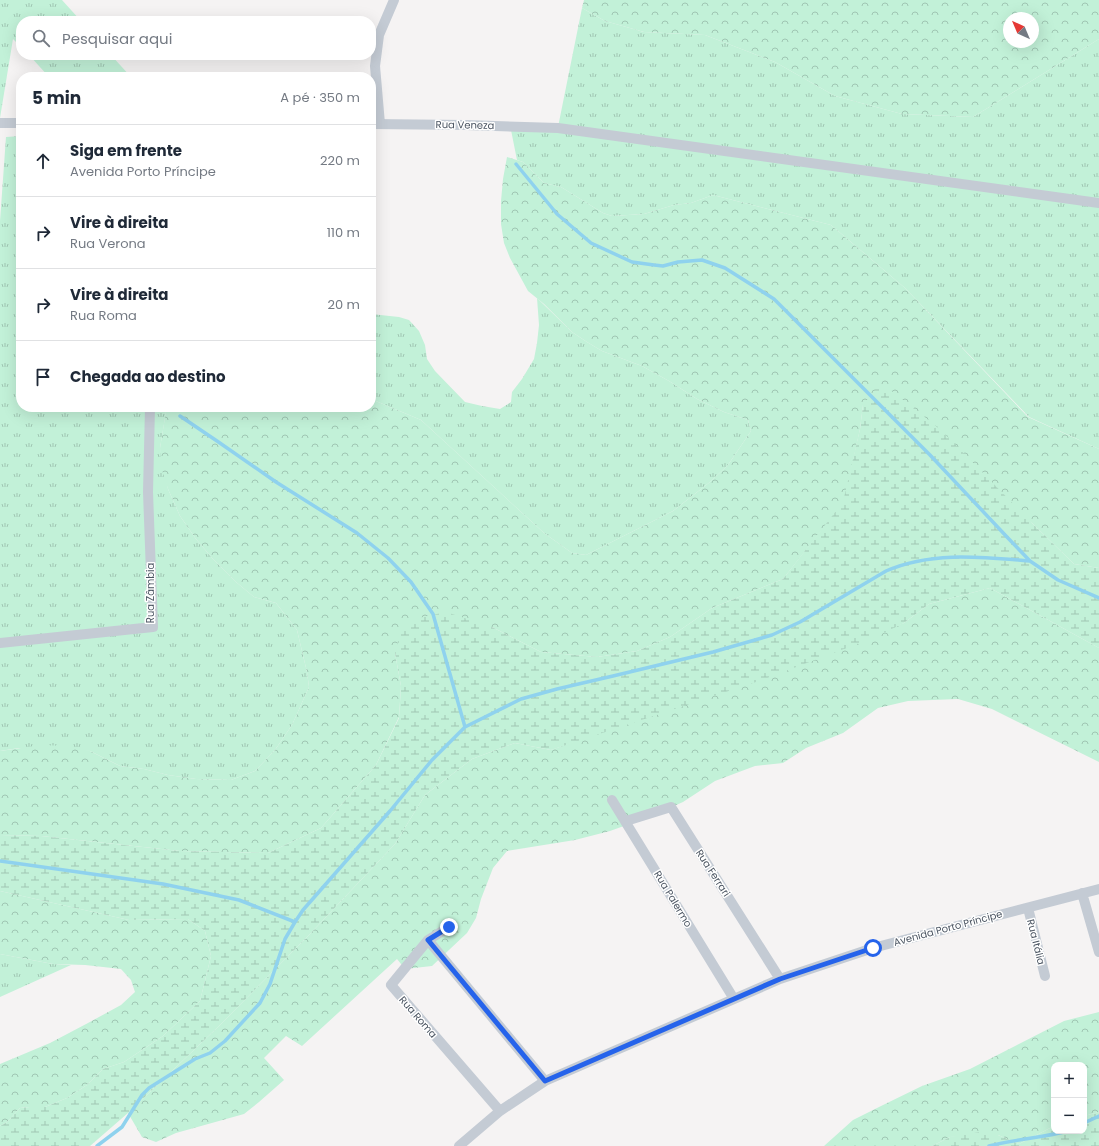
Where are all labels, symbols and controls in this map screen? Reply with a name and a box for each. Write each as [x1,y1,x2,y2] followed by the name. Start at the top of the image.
[1003,12,1039,48] north arrow
[16,16,376,60] search box
[30,27,52,49] icon: search
[62,28,172,49] text: Pesquisar aqui
[32,86,81,110] text: 5 min
[280,88,360,107] text: A pé · 350 m
[435,117,495,133] street label: Rua Veneza
[70,140,182,161] text: Siga em frente
[32,150,54,172] icon: ahead
[320,151,360,170] text: 220 m
[70,162,216,181] text: Avenida Porto Príncipe
[70,212,169,233] text: Vire à direita
[32,222,54,244] icon: right
[327,223,360,242] text: 110 m
[70,234,146,253] text: Rua Verona
[70,284,169,305] text: Vire à direita
[32,294,54,316] icon: right
[327,295,360,314] text: 20 m
[70,306,137,325] text: Rua Roma
[32,366,54,388] icon: arrive
[70,366,226,387] text: Chegada ao destino
[143,563,158,623] street label: Rua Zâmbia
[692,846,734,900] street label: Rua Ferrari
[650,868,696,930] street label: Rua Palermo
[892,906,1004,950] street label: Avenida Porto Príncipe
[440,918,458,936] route end
[1023,918,1049,966] street label: Rua Itália
[864,939,882,957] route start
[395,993,441,1041] street label: Rua Roma
[1051,1062,1087,1134] map controls
[1051,1062,1087,1098] button: +
[1051,1098,1087,1134] button: −

